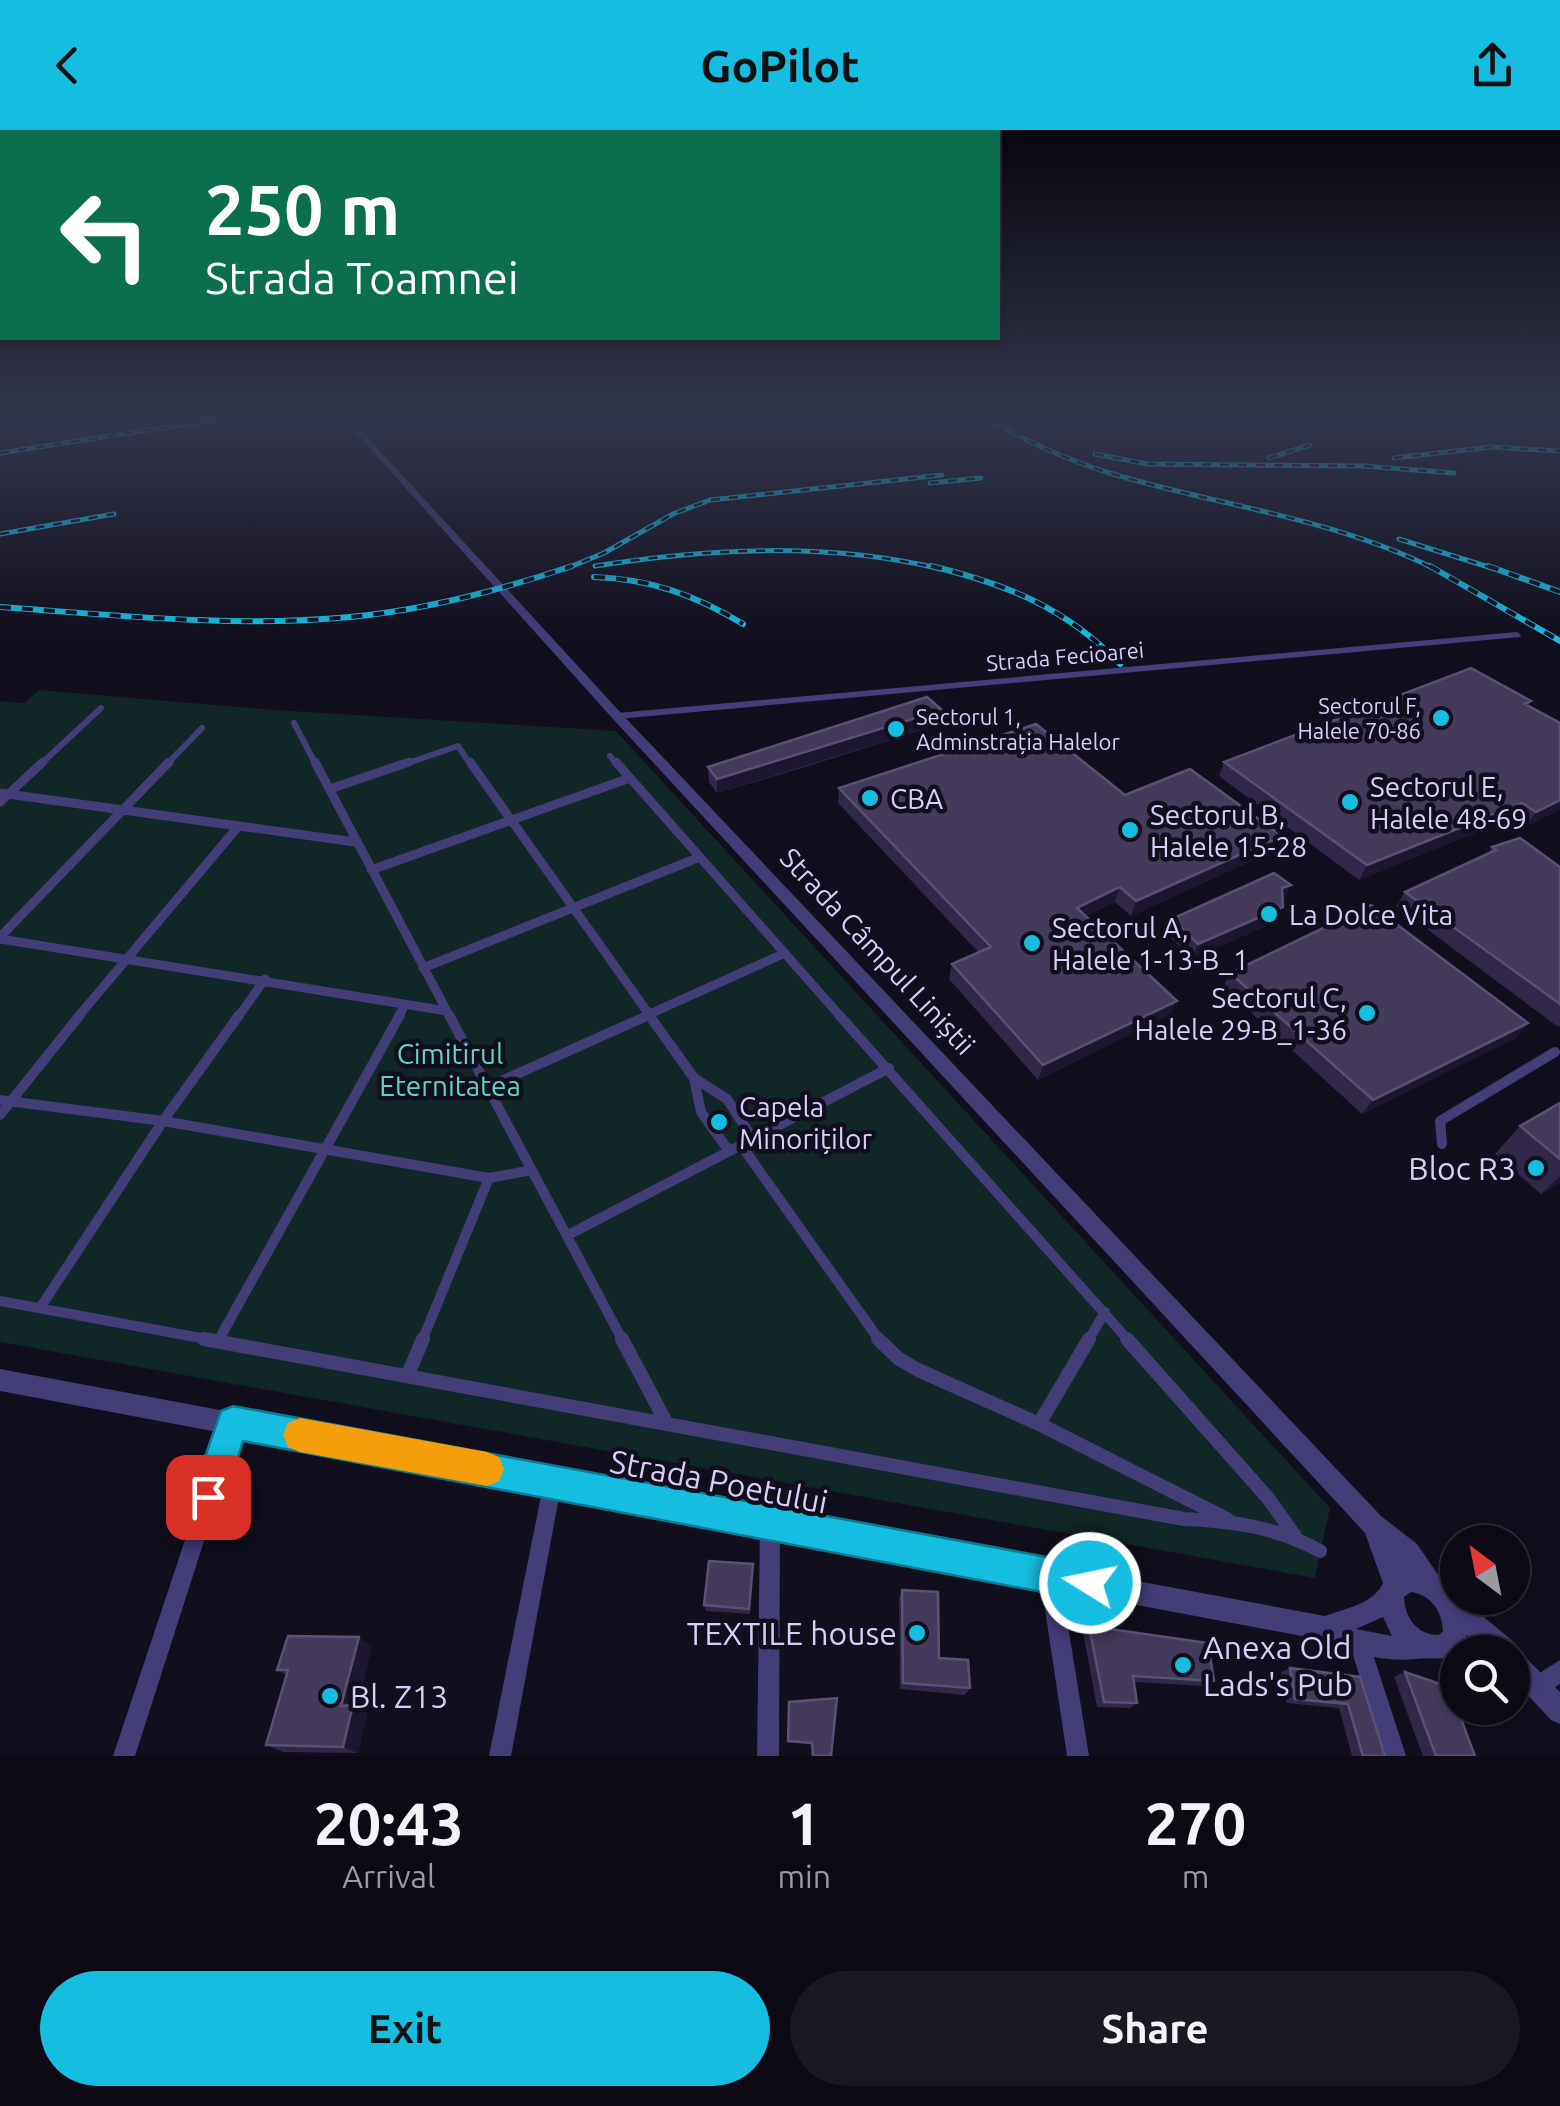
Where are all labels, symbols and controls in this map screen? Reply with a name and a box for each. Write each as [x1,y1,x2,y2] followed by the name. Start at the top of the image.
[40,38,95,93] icon: back
[1465,38,1520,93] icon: share
[700,40,860,91] text: GoPilot
[40,170,170,300] icon: left
[205,170,400,248] text: 250 m
[205,252,519,303] text: Strada Toamnei
[985,637,1145,675] street label: Strada Fecioarei
[1298,693,1421,743] place label: Sectorul F, Halele 70-86
[916,704,1120,754] place label: Sectorul 1, Adminstrația Halelor
[1430,707,1452,729] marker: Sectorul F, Halele 70-86
[885,718,907,740] marker: Sectorul 1, Adminstrația Halelor
[1370,771,1527,834] place label: Sectorul E, Halele 48-69
[890,783,943,814] place label: CBA
[859,787,881,809] marker: CBA
[1339,791,1361,813] marker: Sectorul E, Halele 48-69
[1150,799,1307,862] place label: Sectorul B, Halele 15-28
[1119,819,1141,841] marker: Sectorul B, Halele 15-28
[774,842,982,1060] street label: Strada Câmpul Liniștii
[1289,899,1453,930] place label: La Dolce Vita
[1258,903,1280,925] marker: La Dolce Vita
[1052,912,1249,975] place label: Sectorul A, Halele 1-13-B_1
[1021,932,1043,954] marker: Sectorul A, Halele 1-13-B_1
[1134,982,1347,1045] place label: Sectorul C, Halele 29-B_1-36
[1356,1002,1378,1024] marker: Sectorul C, Halele 29-B_1-36
[379,1038,521,1101] park label: Cimitirul Eternitatea
[739,1091,872,1154] place label: Capela Minoriților
[708,1111,730,1133] marker: Capela Minoriților
[1408,1150,1516,1186] place label: Bloc R3
[1525,1157,1547,1179] marker: Bloc R3
[607,1442,831,1520] street label: Strada Poetului
[166,1455,251,1540] pin
[181,1470,236,1525] icon: arrive
[1440,1525,1530,1615] north arrow
[1440,1525,1530,1725] map controls
[1038,1531,1142,1635] position arrow
[687,1615,897,1651] place label: TEXTILE house
[906,1622,928,1644] marker: TEXTILE house
[1203,1629,1353,1702] place label: Anexa Old Lads's Pub
[1440,1635,1530,1725] button: search
[1172,1654,1194,1676] marker: Anexa Old Lads's Pub
[350,1678,448,1714] place label: Bl. Z13
[319,1685,341,1707] marker: Bl. Z13
[314,1789,464,1856] text: 20:43
[787,1789,821,1856] text: 1
[1145,1789,1246,1856] text: 270
[342,1858,435,1894] text: Arrival
[777,1858,831,1894] text: min
[1182,1858,1209,1894] text: m
[40,1971,770,2086] button: Exit
[790,1971,1520,2086] button: Share

